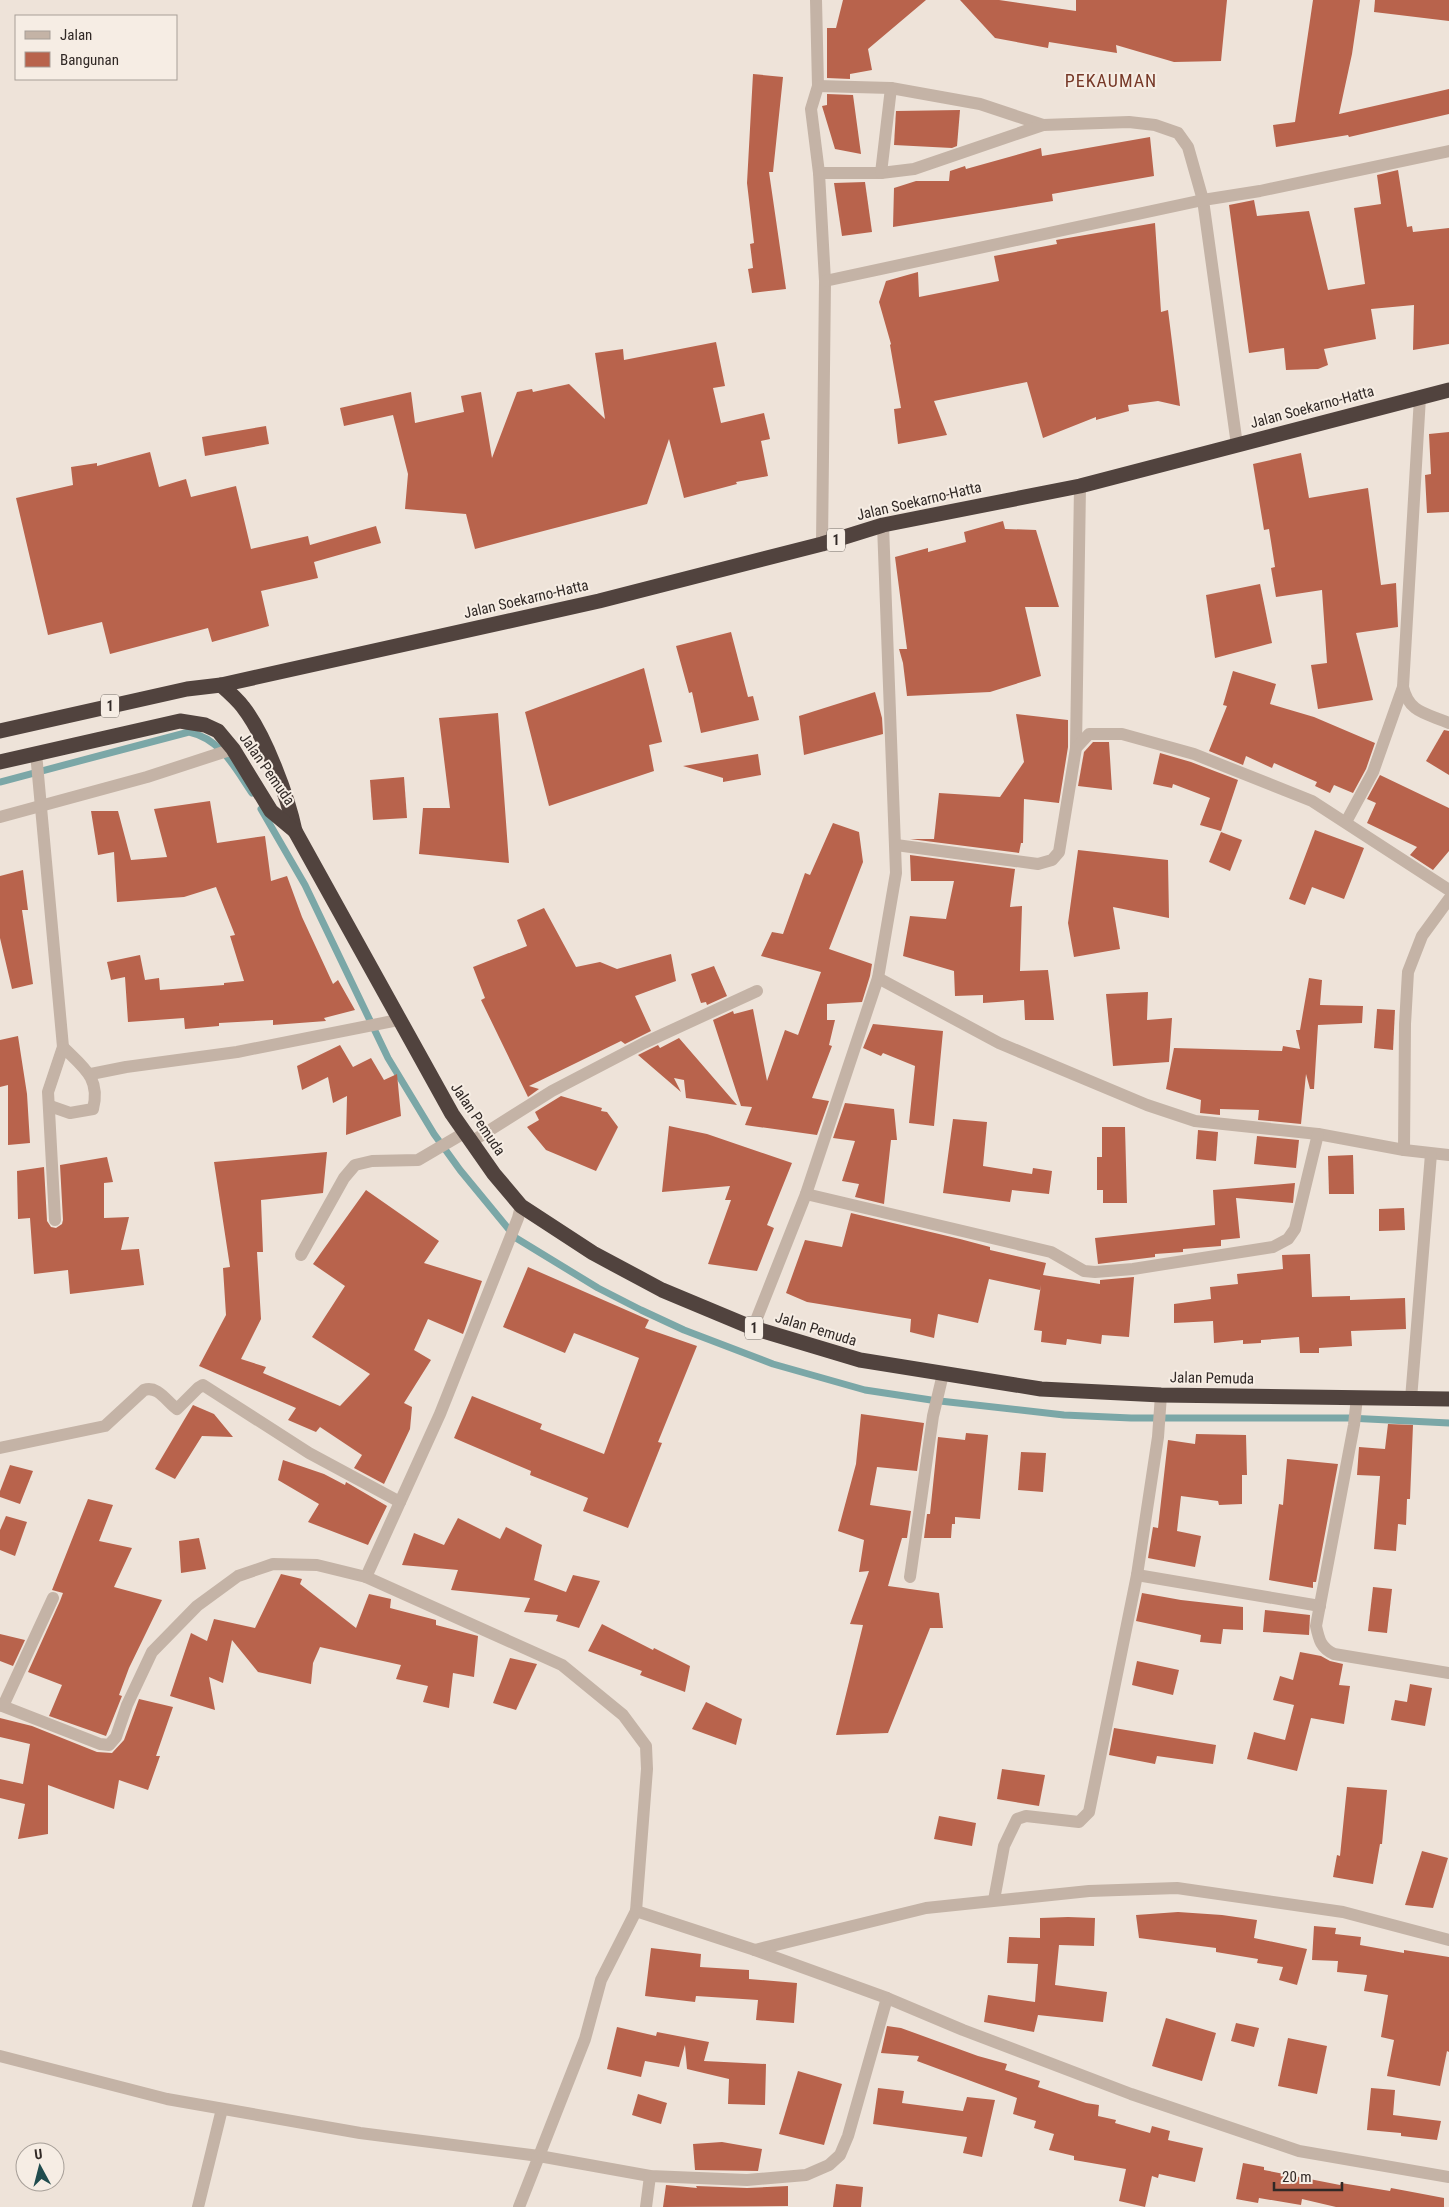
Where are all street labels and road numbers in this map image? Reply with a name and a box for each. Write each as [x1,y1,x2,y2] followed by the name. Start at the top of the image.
[1248,382,1376,432] street label: Jalan Soekarno-Hatta
[855,478,983,524] street label: Jalan Soekarno-Hatta
[827,528,845,552] road number: 1
[462,576,590,622] street label: Jalan Soekarno-Hatta
[101,694,119,718] road number: 1
[235,729,299,809] street label: Jalan Pemuda
[447,1079,509,1159] street label: Jalan Pemuda
[773,1308,859,1350] street label: Jalan Pemuda
[745,1316,763,1340] road number: 1
[1170,1368,1254,1388] street label: Jalan Pemuda

